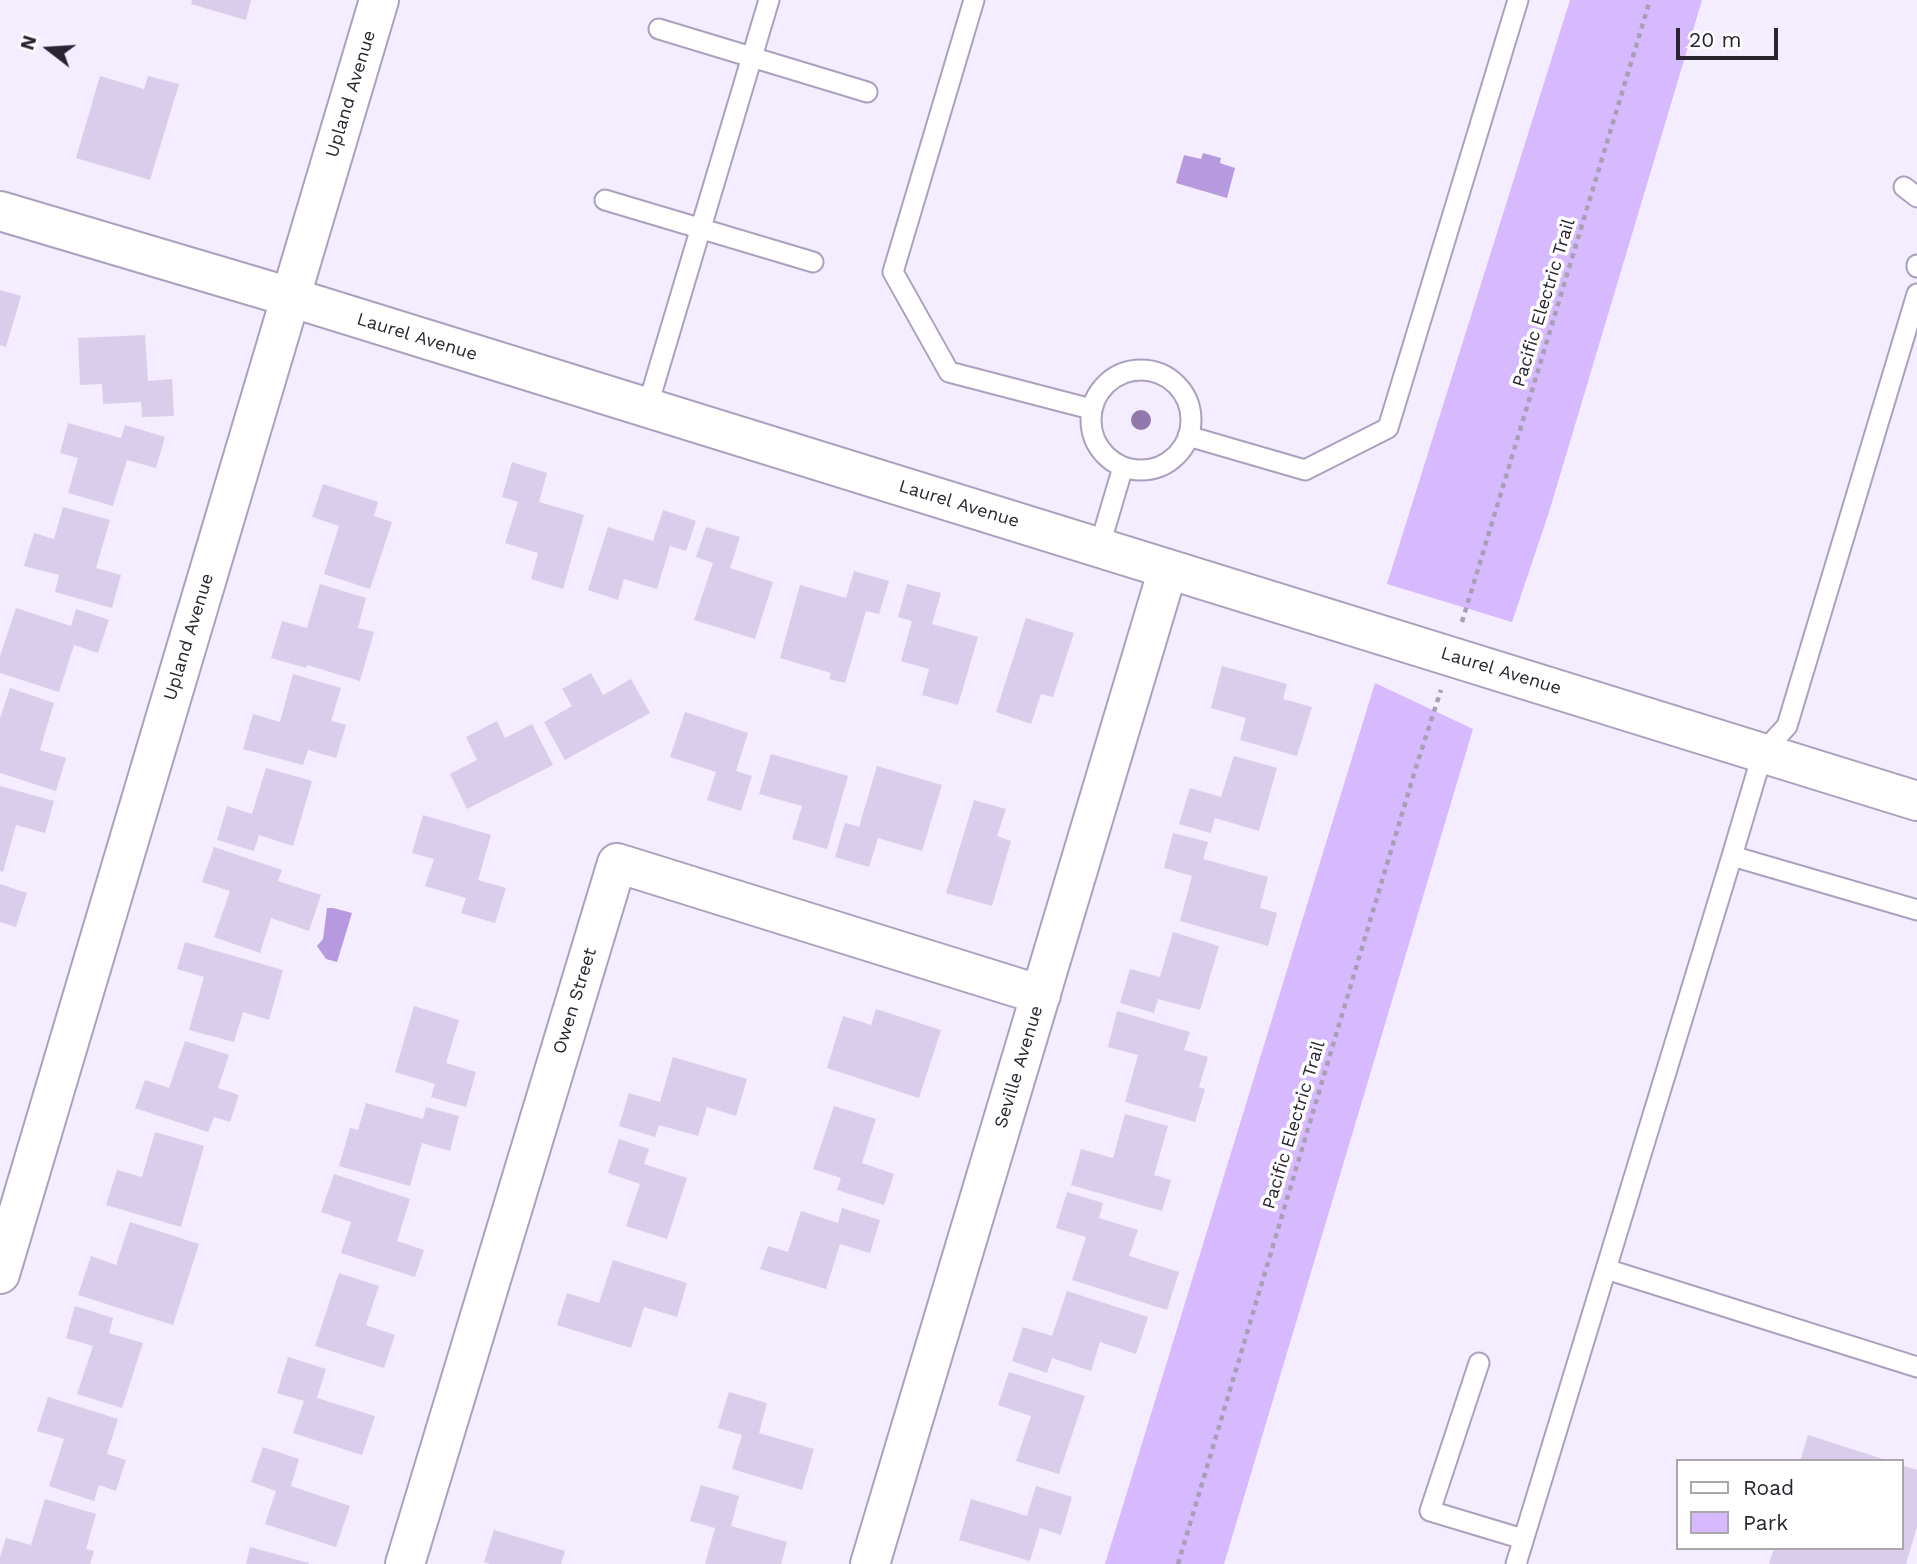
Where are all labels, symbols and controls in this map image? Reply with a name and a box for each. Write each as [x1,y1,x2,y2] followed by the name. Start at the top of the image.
[14,14,84,84] north arrow
[1679,14,1780,58] scale bar
[1689,27,1741,52] text: 20 m
[321,28,381,160] street label: Upland Avenue
[15,33,41,53] text: N
[1508,216,1580,390] street label: Pacific Electric Trail
[354,308,480,366] street label: Laurel Avenue
[896,475,1022,533] street label: Laurel Avenue
[159,571,219,703] street label: Upland Avenue
[1438,642,1564,700] street label: Laurel Avenue
[549,945,601,1057] street label: Owen Street
[990,1003,1048,1131] street label: Seville Avenue
[1258,1038,1330,1212] street label: Pacific Electric Trail
[1675,1459,1903,1550] legend
[1743,1475,1794,1500] text: Road
[1743,1510,1788,1535] text: Park

